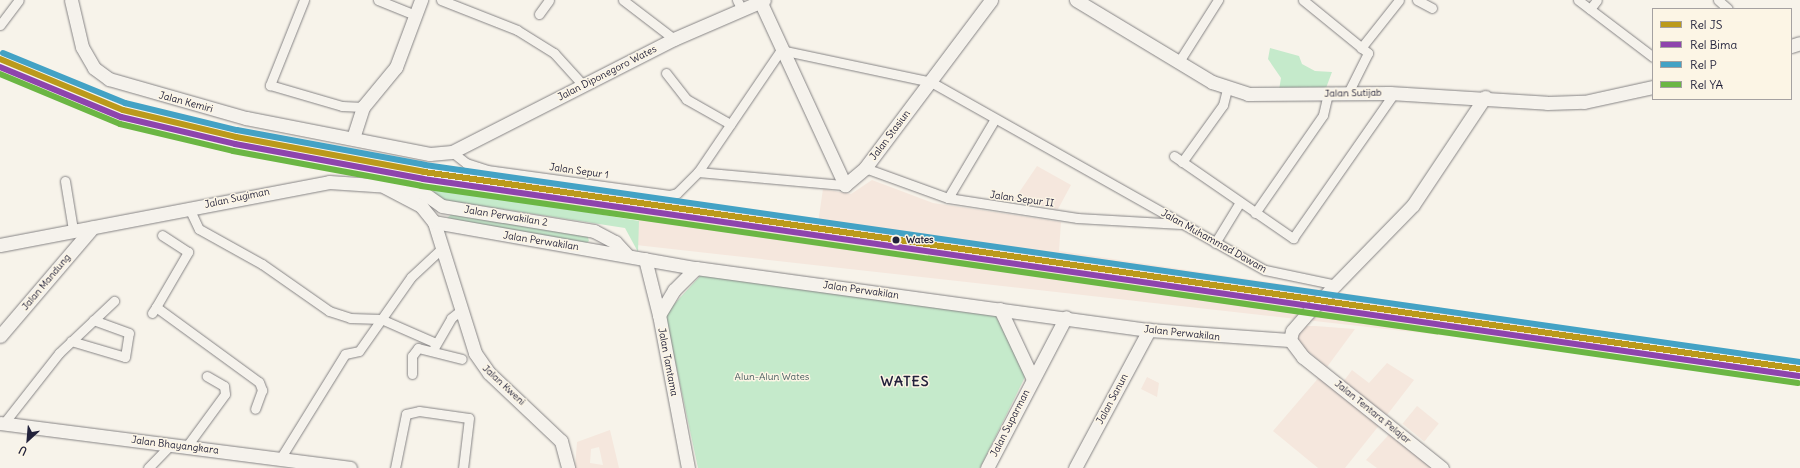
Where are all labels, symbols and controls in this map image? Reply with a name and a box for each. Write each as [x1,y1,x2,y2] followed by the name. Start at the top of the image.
[1652,8,1792,100] legend
[1690,17,1722,32] text: Rel JS
[1690,37,1737,52] text: Rel Bima
[555,43,659,103] street label: Jalan Diponegoro Wates
[1690,57,1717,72] text: Rel P
[1690,77,1723,92] text: Rel YA
[1324,87,1382,99] street label: Jalan Sutijab
[158,89,214,115] street label: Jalan Kemiri
[867,108,913,162] street label: Jalan Stasiun
[549,161,609,181] street label: Jalan Sepur 1
[203,185,271,211] street label: Jalan Sugiman
[989,189,1055,209] street label: Jalan Sepur II
[463,203,549,229] street label: Jalan Perwakilan 2
[1159,207,1269,275] street label: Jalan Muhammad Dawam
[502,229,580,253] street label: Jalan Perwakilan
[889,233,903,247] marker: Wates
[906,234,934,246] place label: Wates
[19,252,73,312] street label: Jalan Mandung
[822,279,900,301] street label: Jalan Perwakilan
[1143,323,1221,343] street label: Jalan Perwakilan
[655,327,681,397] street label: Jalan Tamtama
[480,362,528,408] street label: Jalan Kweni
[735,371,809,383] park label: Alun-Alun Wates
[1094,372,1130,426] street label: Jalan Sanun
[881,373,929,389] district label: WATES
[1332,378,1414,446] street label: Jalan Tentara Pelajar
[988,387,1032,459] street label: Jalan Suparman
[8,420,48,460] north arrow
[131,434,219,456] street label: Jalan Bhayangkara
[16,443,29,459] text: U

